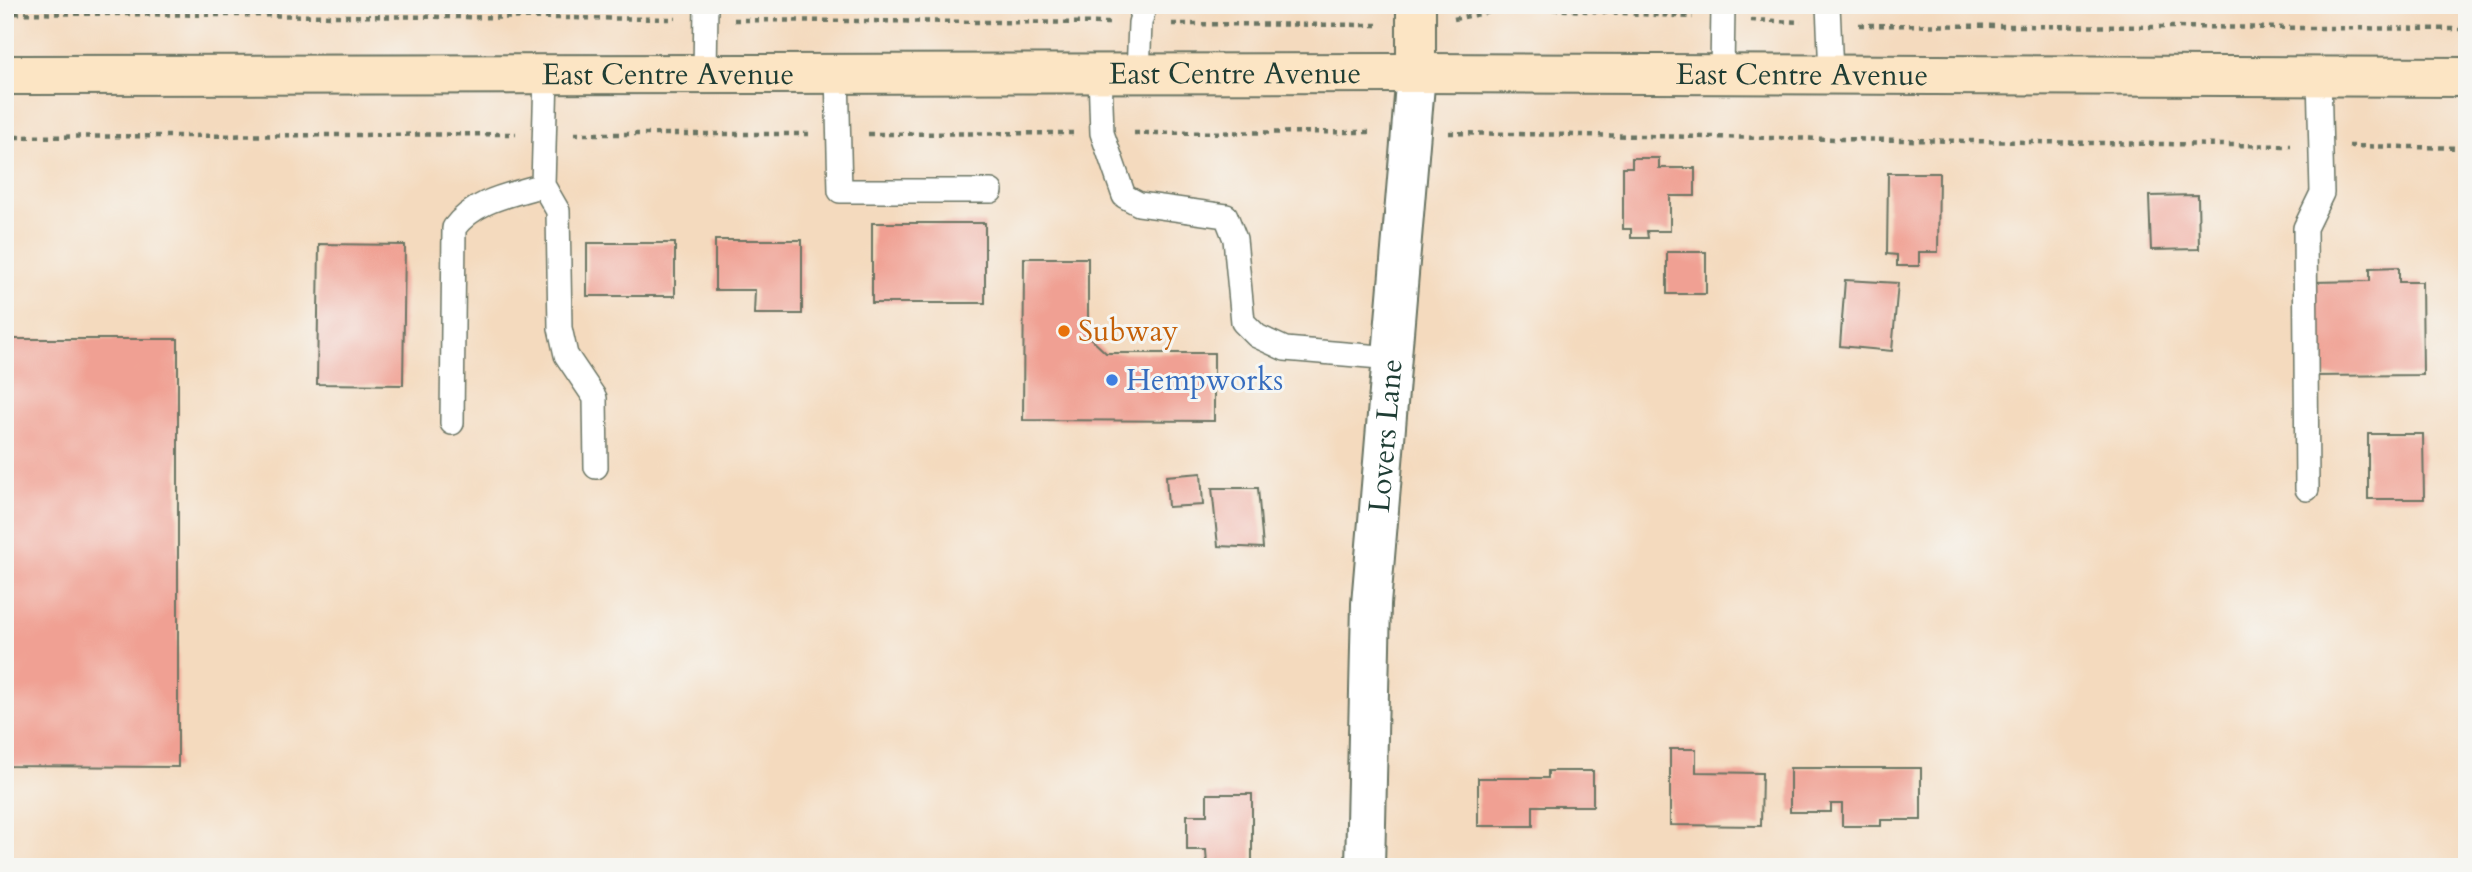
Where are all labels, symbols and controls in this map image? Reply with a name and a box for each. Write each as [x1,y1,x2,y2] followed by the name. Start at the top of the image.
[1109,53,1361,94] street label: East Centre Avenue
[542,54,794,95] street label: East Centre Avenue
[1676,54,1928,96] street label: East Centre Avenue
[1078,311,1179,352] place label: Subway
[1056,323,1072,339] marker: Subway
[1359,357,1413,514] street label: Lovers Lane
[1126,360,1283,401] place label: Hempworks
[1104,372,1120,388] marker: Hempworks

